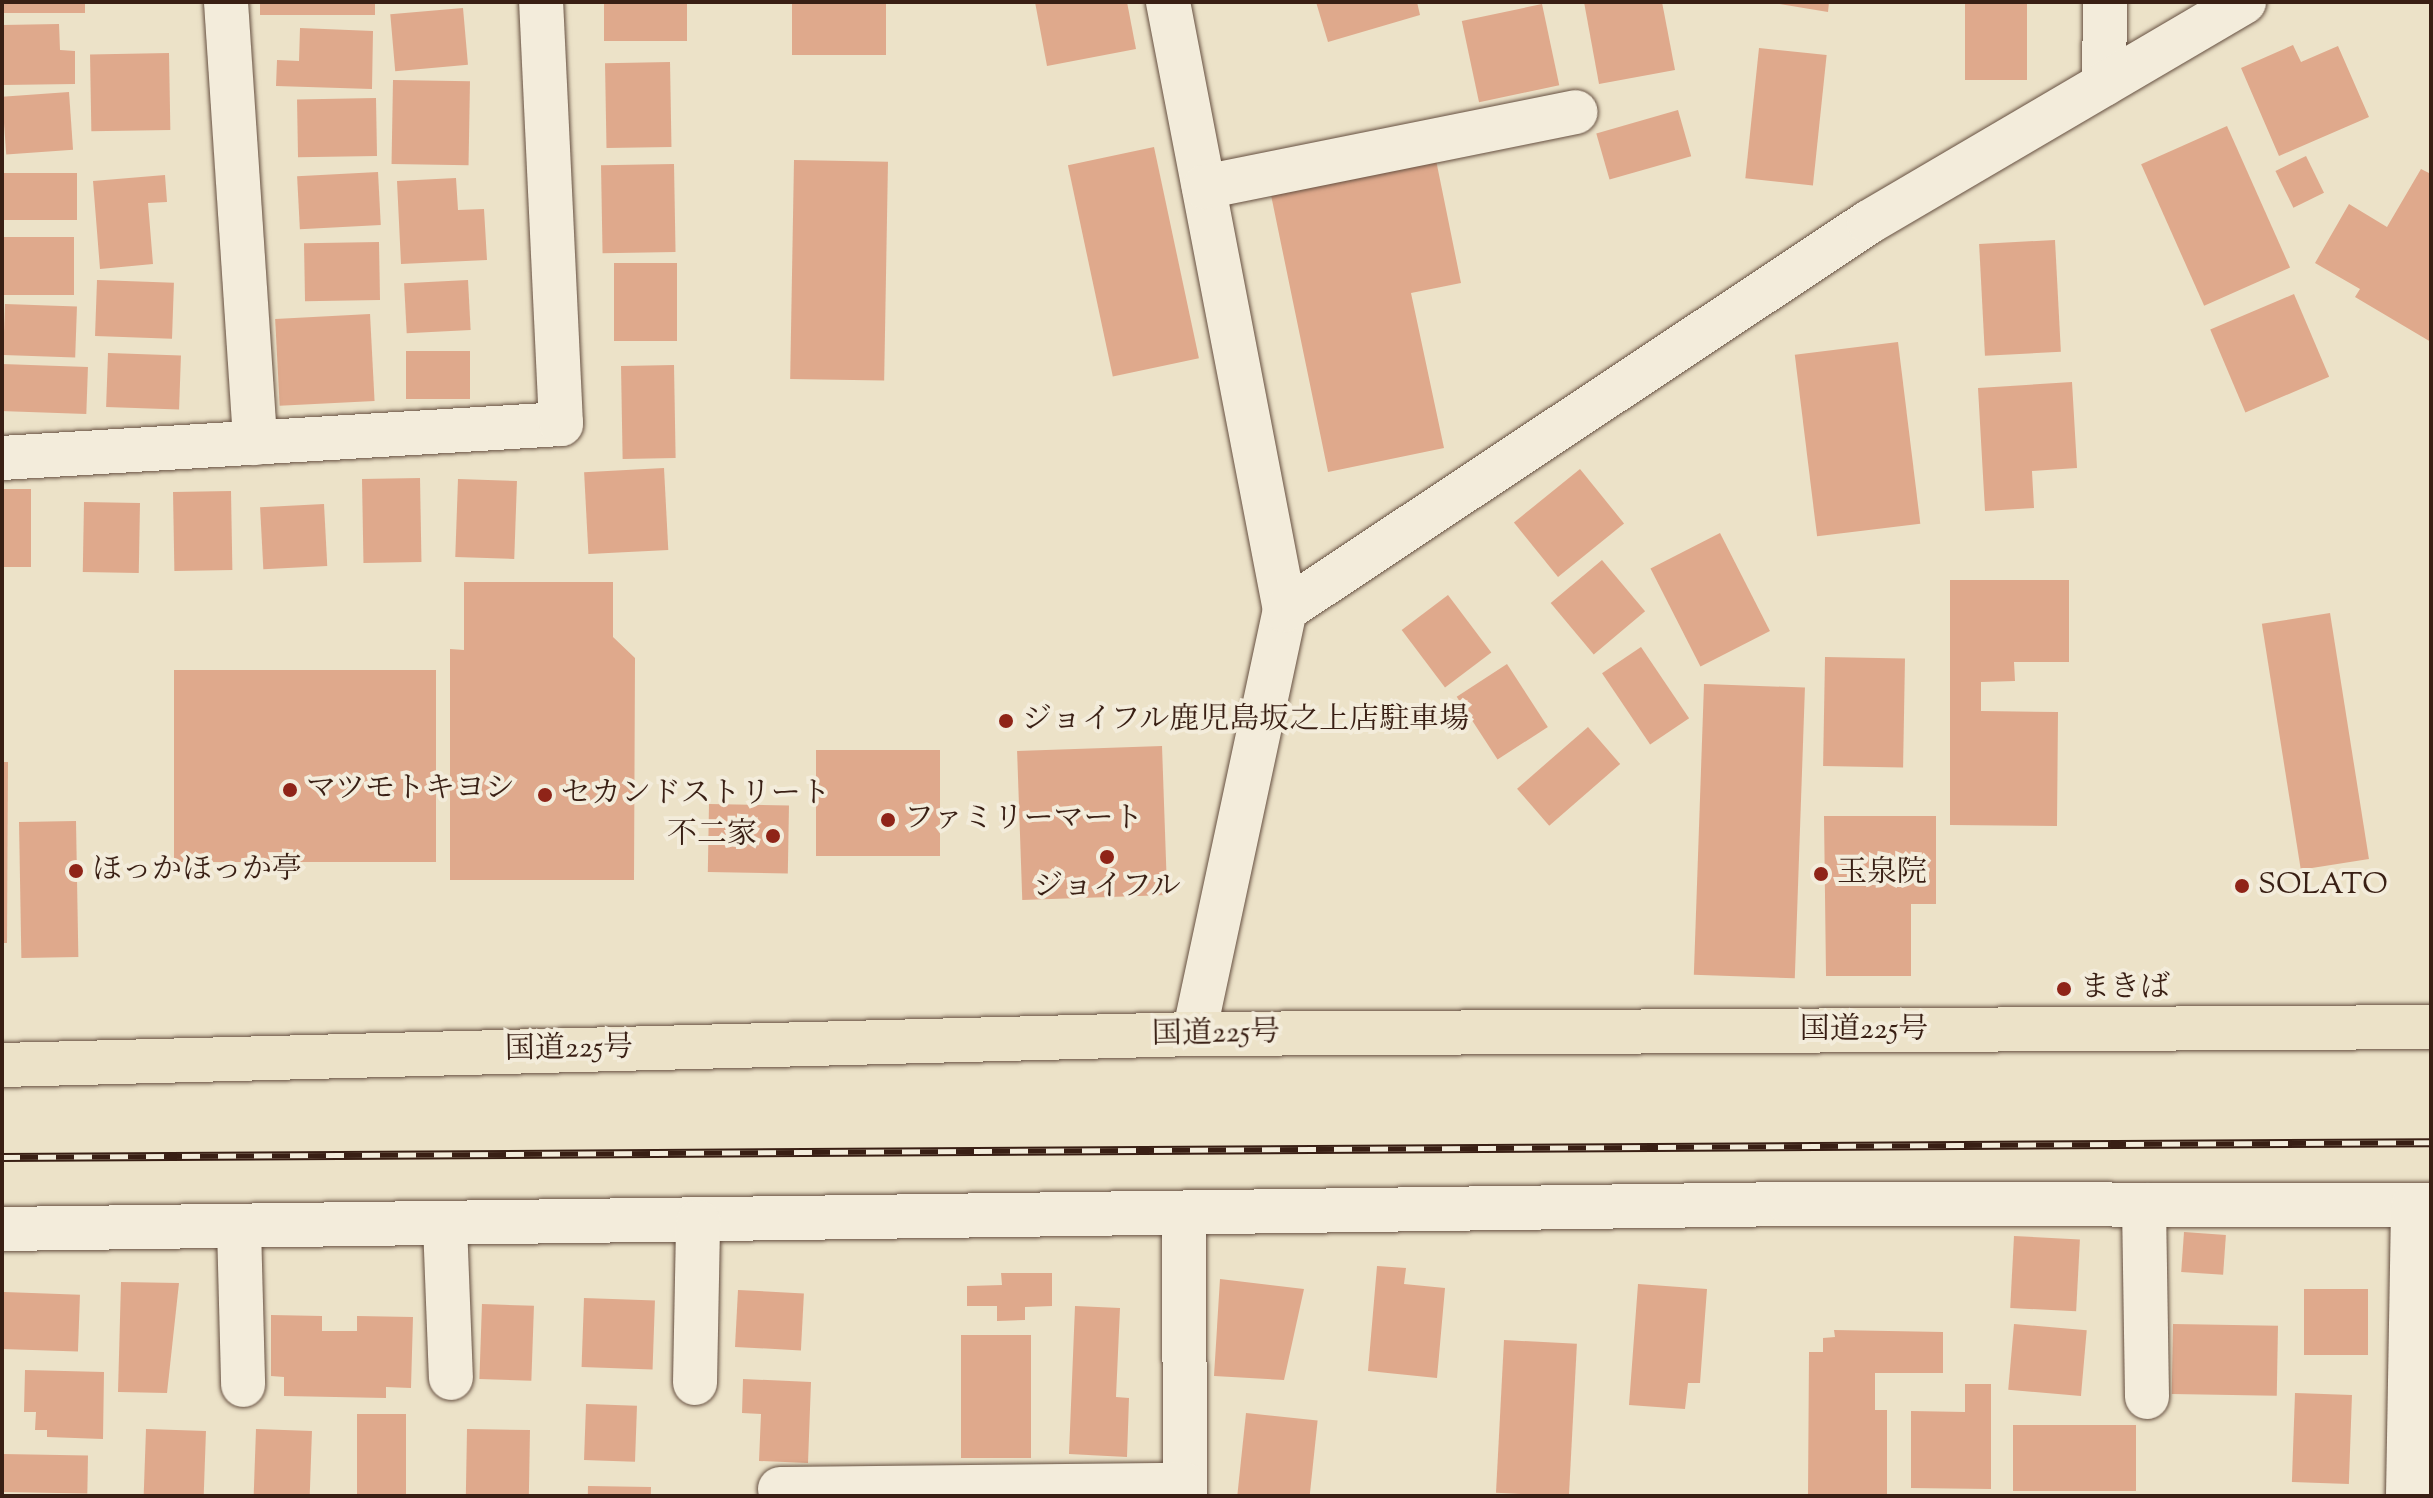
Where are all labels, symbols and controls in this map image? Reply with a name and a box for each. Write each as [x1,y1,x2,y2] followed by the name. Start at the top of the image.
[1022,703,1472,739] place label: ジョイフル鹿児島坂之上店駐車場
[997,712,1015,730] marker: ジョイフル鹿児島坂之上店駐車場
[306,772,516,808] place label: マツモトキヨシ
[561,777,831,813] place label: セカンドストリート
[281,781,299,799] marker: マツモトキヨシ
[536,786,554,804] marker: セカンドストリート
[904,802,1144,838] place label: ファミリーマート
[879,811,897,829] marker: ファミリーマート
[667,818,757,854] place label: 不二家
[764,827,782,845] marker: 不二家
[1098,848,1116,866] marker: ジョイフル
[92,853,302,889] place label: ほっかほっか亭
[1837,856,1927,892] place label: 玉泉院
[67,862,85,880] marker: ほっかほっか亭
[1812,865,1830,883] marker: 玉泉院
[2258,868,2388,904] place label: SOLATO
[1032,870,1182,906] place label: ジョイフル
[2233,877,2251,895] marker: SOLATO
[2080,971,2170,1007] place label: まきば
[2055,980,2073,998] marker: まきば
[1800,1013,1928,1049] street label: 国道225号
[1152,1016,1280,1054] street label: 国道225号
[505,1031,633,1069] street label: 国道225号

